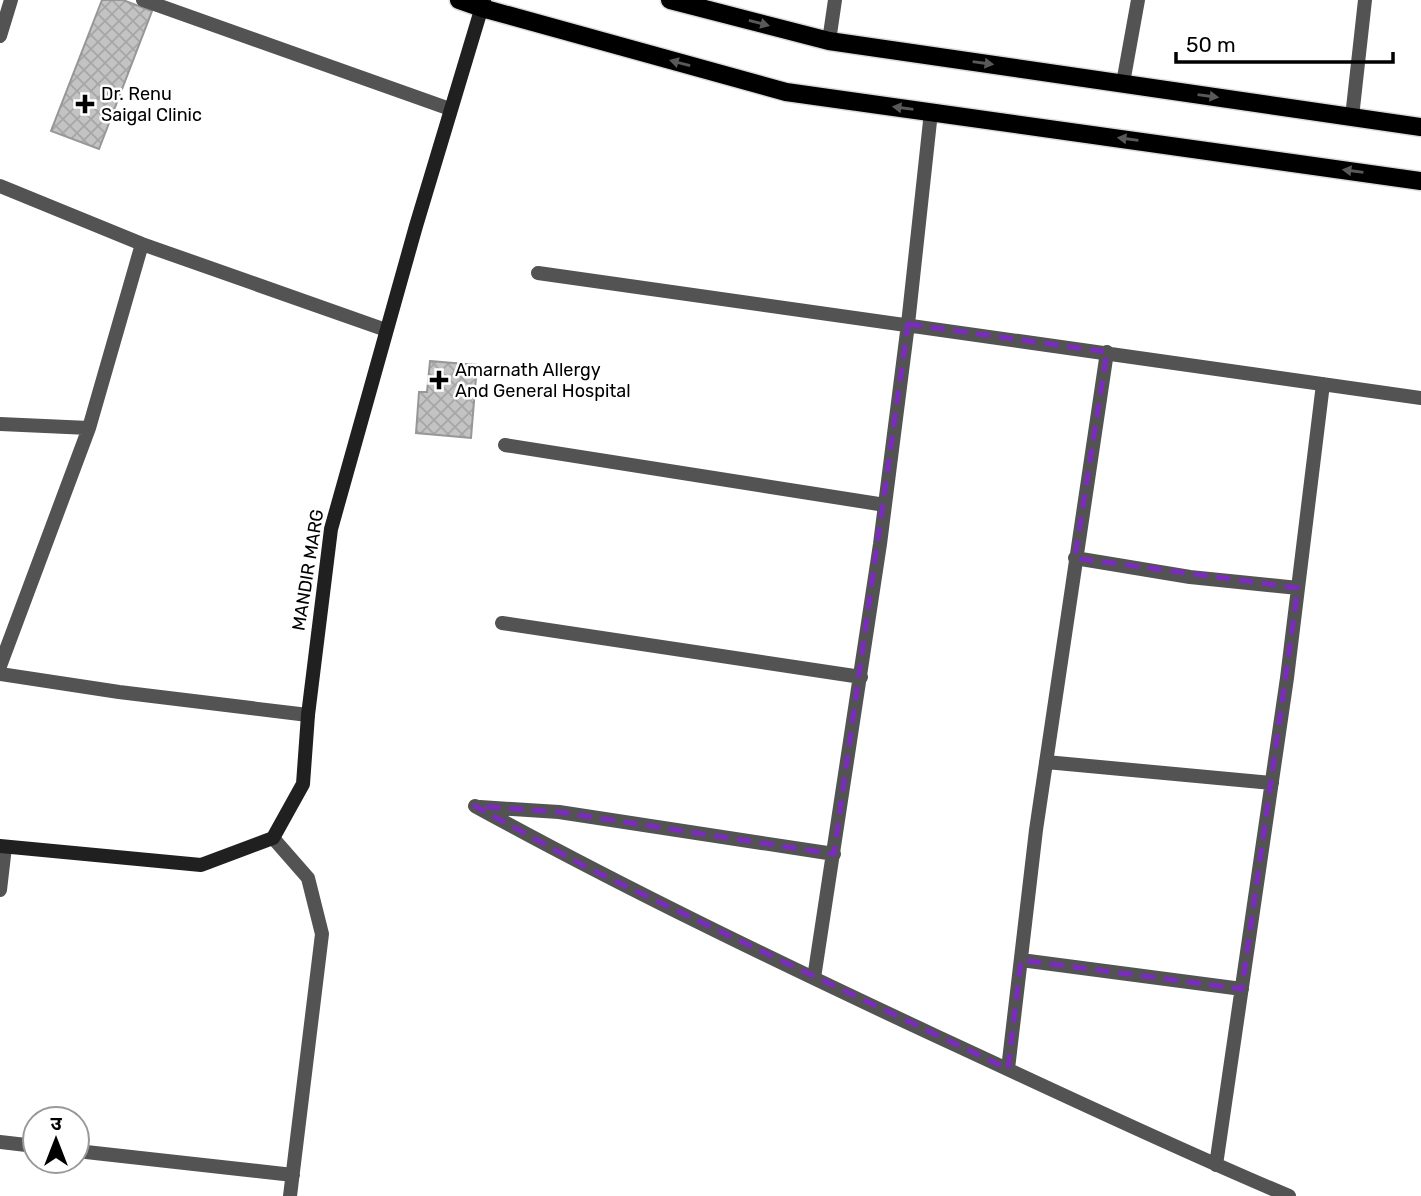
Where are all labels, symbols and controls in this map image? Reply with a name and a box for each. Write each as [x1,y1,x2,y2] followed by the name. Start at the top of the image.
[749,18,771,29] one-way arrow
[1176,21,1393,65] scale bar
[1186,32,1236,57] text: 50 m
[669,57,691,68] one-way arrow
[972,58,994,69] one-way arrow
[101,83,202,126] place label: Dr. Renu Saigal Clinic
[1197,91,1219,102] one-way arrow
[75,94,95,114] marker: Dr. Renu Saigal Clinic
[892,102,914,113] one-way arrow
[1117,134,1139,145] one-way arrow
[1342,165,1364,176] one-way arrow
[455,359,631,402] place label: Amarnath Allergy And General Hospital
[429,370,449,390] marker: Amarnath Allergy And General Hospital
[288,508,328,632] street label: MANDIR MARG
[21,1105,91,1175] north arrow
[50,1112,62,1135] text: उ

